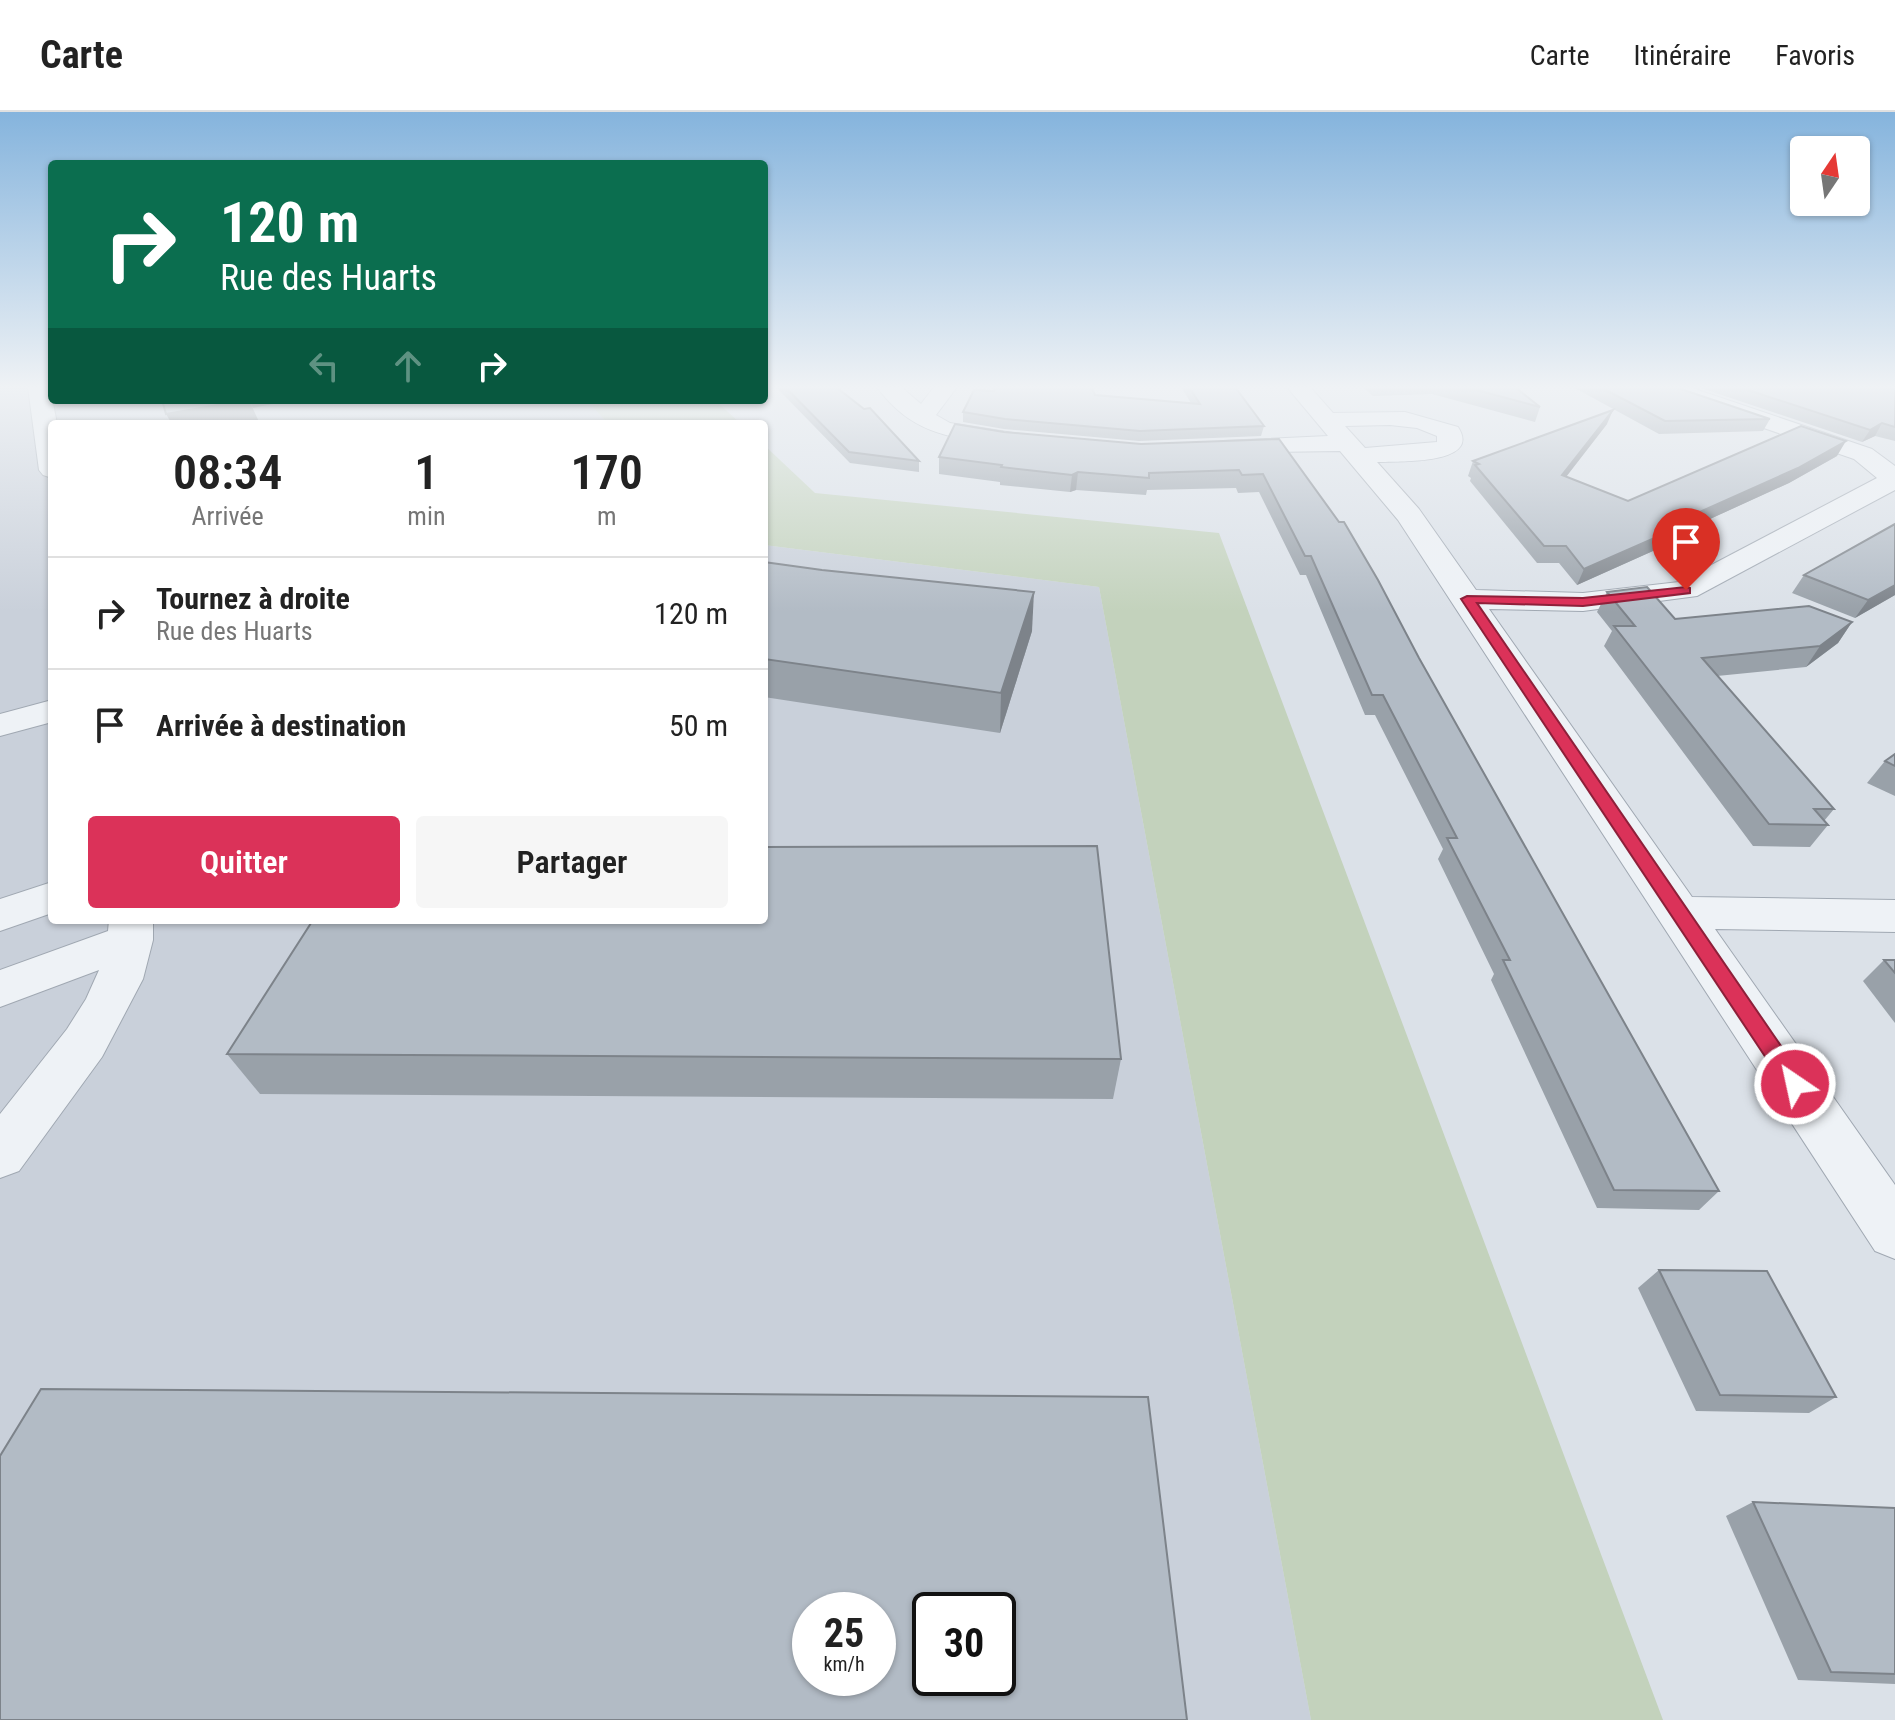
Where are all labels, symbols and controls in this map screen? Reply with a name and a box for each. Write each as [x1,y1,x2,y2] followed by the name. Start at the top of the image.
[40,33,123,77] text: Carte
[1530,39,1590,72] text: Carte
[1634,39,1731,72] text: Itinéraire
[1775,39,1855,72] text: Favoris
[1790,136,1870,216] north arrow
[1790,136,1870,216] map controls
[220,190,359,256] text: 120 m
[88,192,192,296] icon: right
[220,257,437,299] text: Rue des Huarts
[302,344,346,388] icon: left
[386,344,430,388] icon: ahead
[470,344,514,388] icon: right
[173,444,282,501] text: 08:34
[414,444,438,501] text: 1
[571,444,643,501] text: 170
[192,501,264,531] text: Arrivée
[407,501,445,531] text: min
[597,501,617,531] text: m
[1652,508,1720,590] pin
[1664,520,1708,564] icon: arrive
[156,581,350,616] text: Tournez à droite
[88,591,132,635] icon: right
[654,596,728,631] text: 120 m
[156,616,313,646] text: Rue des Huarts
[88,703,132,747] icon: arrive
[156,708,406,743] text: Arrivée à destination
[669,708,728,743] text: 50 m
[88,816,400,908] button: Quitter
[416,816,728,908] button: Partager
[1753,1042,1837,1126] position arrow
[912,1592,1016,1696] speed limit sign: 30
[824,1610,864,1657] text: 25
[823,1652,865,1676] text: km/h

